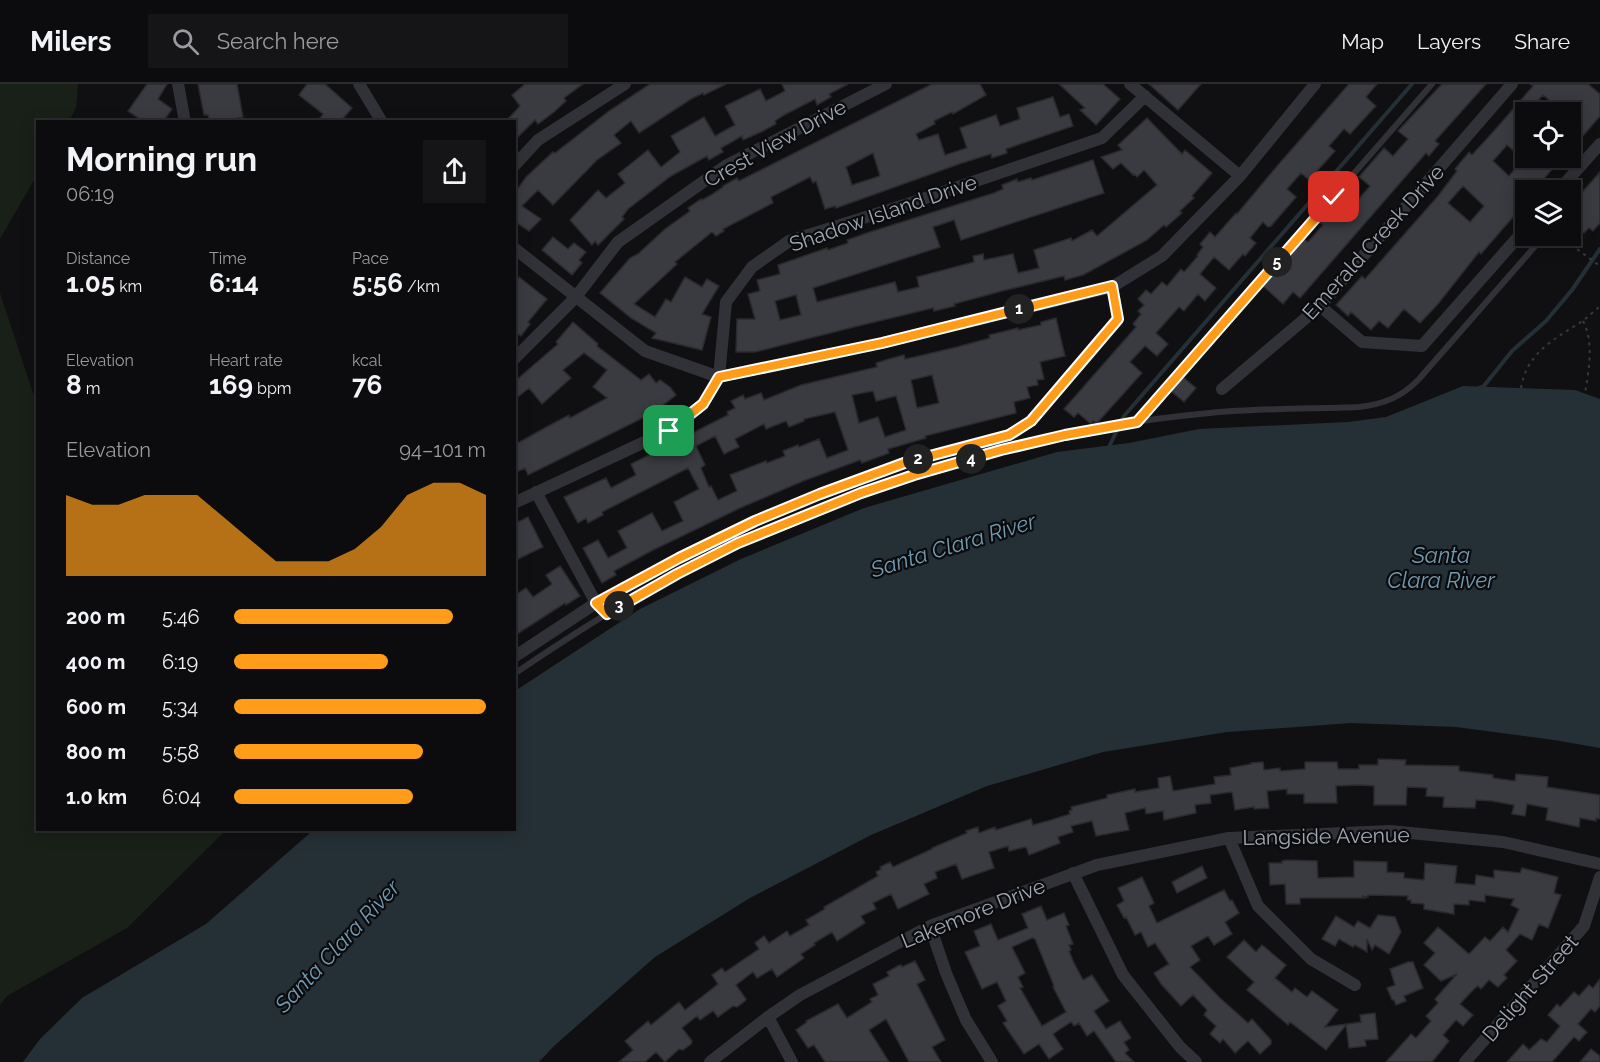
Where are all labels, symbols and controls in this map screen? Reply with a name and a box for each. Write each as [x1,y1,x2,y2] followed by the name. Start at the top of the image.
[148,14,568,68] search box
[30,25,112,58] text: Milers
[169,25,202,58] icon: search
[217,28,339,54] text: Search here
[1341,29,1384,54] text: Map
[1417,29,1481,54] text: Layers
[1514,29,1570,54] text: Share
[700,94,850,192] street label: Crest View Drive
[1515,102,1581,246] map controls
[1515,102,1581,168] button: locate
[66,140,257,179] text: Morning run
[423,140,486,203] button: share
[1297,159,1449,325] street label: Emerald Creek Drive
[786,169,980,257] street label: Shadow Island Drive
[1308,171,1359,222] pin
[1317,180,1350,213] icon: check
[1515,180,1581,246] button: layers
[66,182,114,206] text: 06:19
[1262,247,1292,277] pin: 5
[66,249,130,268] text: Distance
[209,249,246,268] text: Time
[352,249,389,268] text: Pace
[1273,252,1281,271] text: 5
[66,268,115,298] text: 1.05
[209,268,259,298] text: 6:14
[352,268,403,298] text: 5:56
[115,277,142,296] text: km
[403,277,440,296] text: /km
[1004,294,1034,324] pin: 1
[1015,299,1023,318] text: 1
[66,351,134,370] text: Elevation
[209,351,283,370] text: Heart rate
[352,351,382,370] text: kcal
[66,370,82,400] text: 8
[209,370,253,400] text: 169
[352,370,382,400] text: 76
[82,379,101,398] text: m
[253,379,291,398] text: bpm
[643,405,694,456] pin
[652,414,685,447] icon: arrive
[66,438,151,462] text: Elevation
[399,438,486,462] text: 94–101 m
[903,444,933,474] pin: 2
[956,444,986,474] pin: 4
[913,449,923,468] text: 2
[966,449,976,468] text: 4
[866,507,1040,583] water label: Santa Clara River
[1387,542,1496,593] water label: Santa Clara River
[604,591,634,621] pin: 3
[615,596,623,615] text: 3
[66,605,125,629] text: 200 m
[162,605,200,629] text: 5:46
[66,650,125,674] text: 400 m
[162,650,198,674] text: 6:19
[66,695,126,719] text: 600 m
[162,695,198,719] text: 5:34
[66,740,126,764] text: 800 m
[162,740,199,764] text: 5:58
[66,785,127,809] text: 1.0 km
[162,785,201,809] text: 6:04
[1242,822,1410,850] street label: Langside Avenue
[268,873,406,1018] water label: Santa Clara River
[897,873,1049,953] street label: Lakemore Drive
[1477,929,1583,1047] street label: Delight Street

